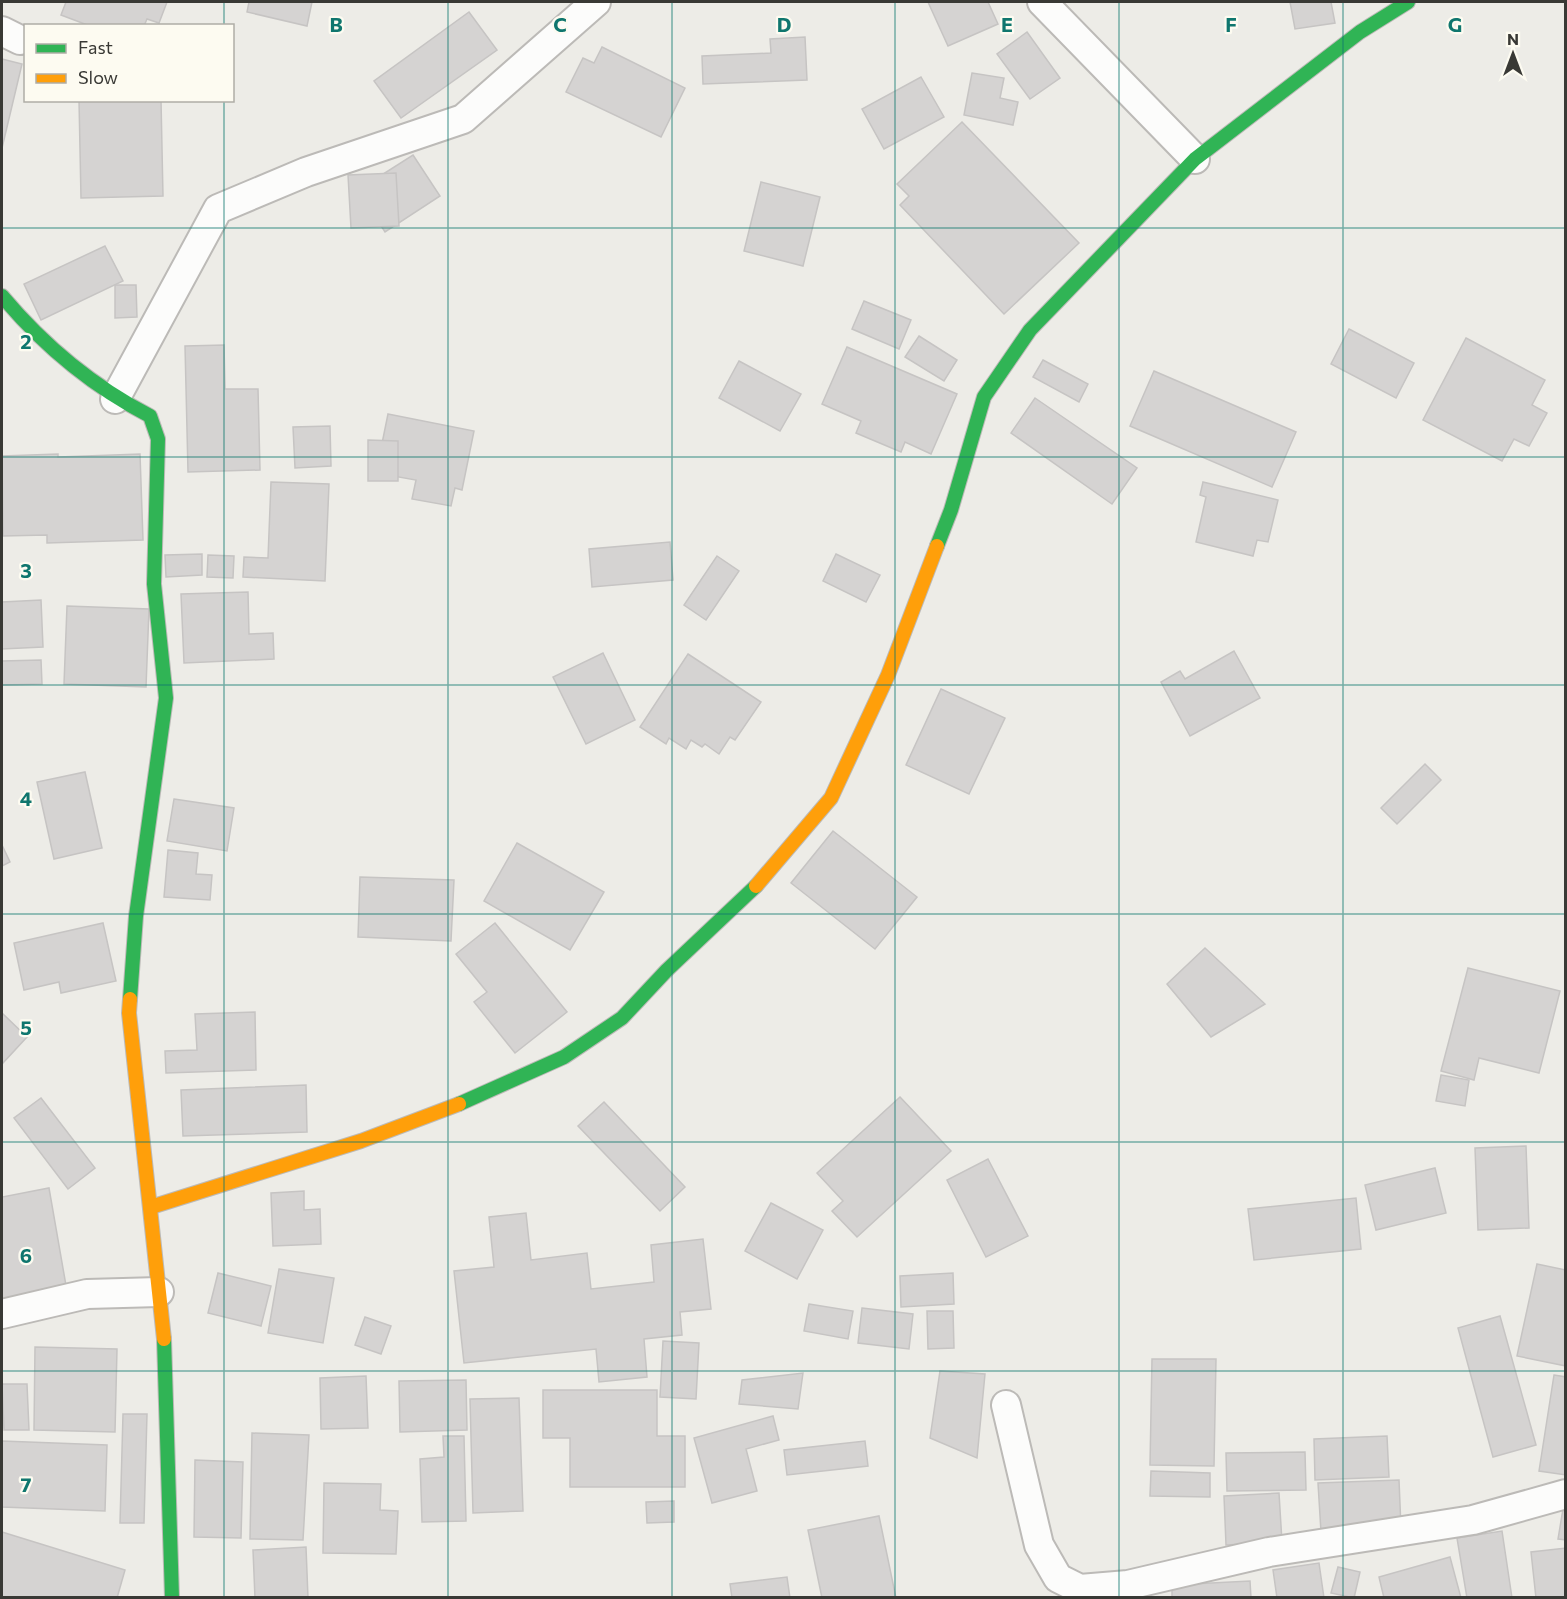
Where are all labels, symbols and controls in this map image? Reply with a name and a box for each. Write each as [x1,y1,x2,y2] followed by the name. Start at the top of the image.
[329,12,343,36] text: B
[553,12,567,36] text: C
[777,12,791,36] text: D
[1001,12,1013,36] text: E
[1225,12,1237,36] text: F
[1448,12,1462,36] text: G
[24,24,234,102] legend
[1483,24,1543,84] north arrow
[1507,29,1519,48] text: N
[78,36,113,58] text: Fast
[78,66,118,88] text: Slow
[20,329,32,353] text: 2
[20,558,32,582] text: 3
[20,786,32,810] text: 4
[20,1015,32,1039] text: 5
[20,1243,32,1267] text: 6
[21,1472,32,1496] text: 7

